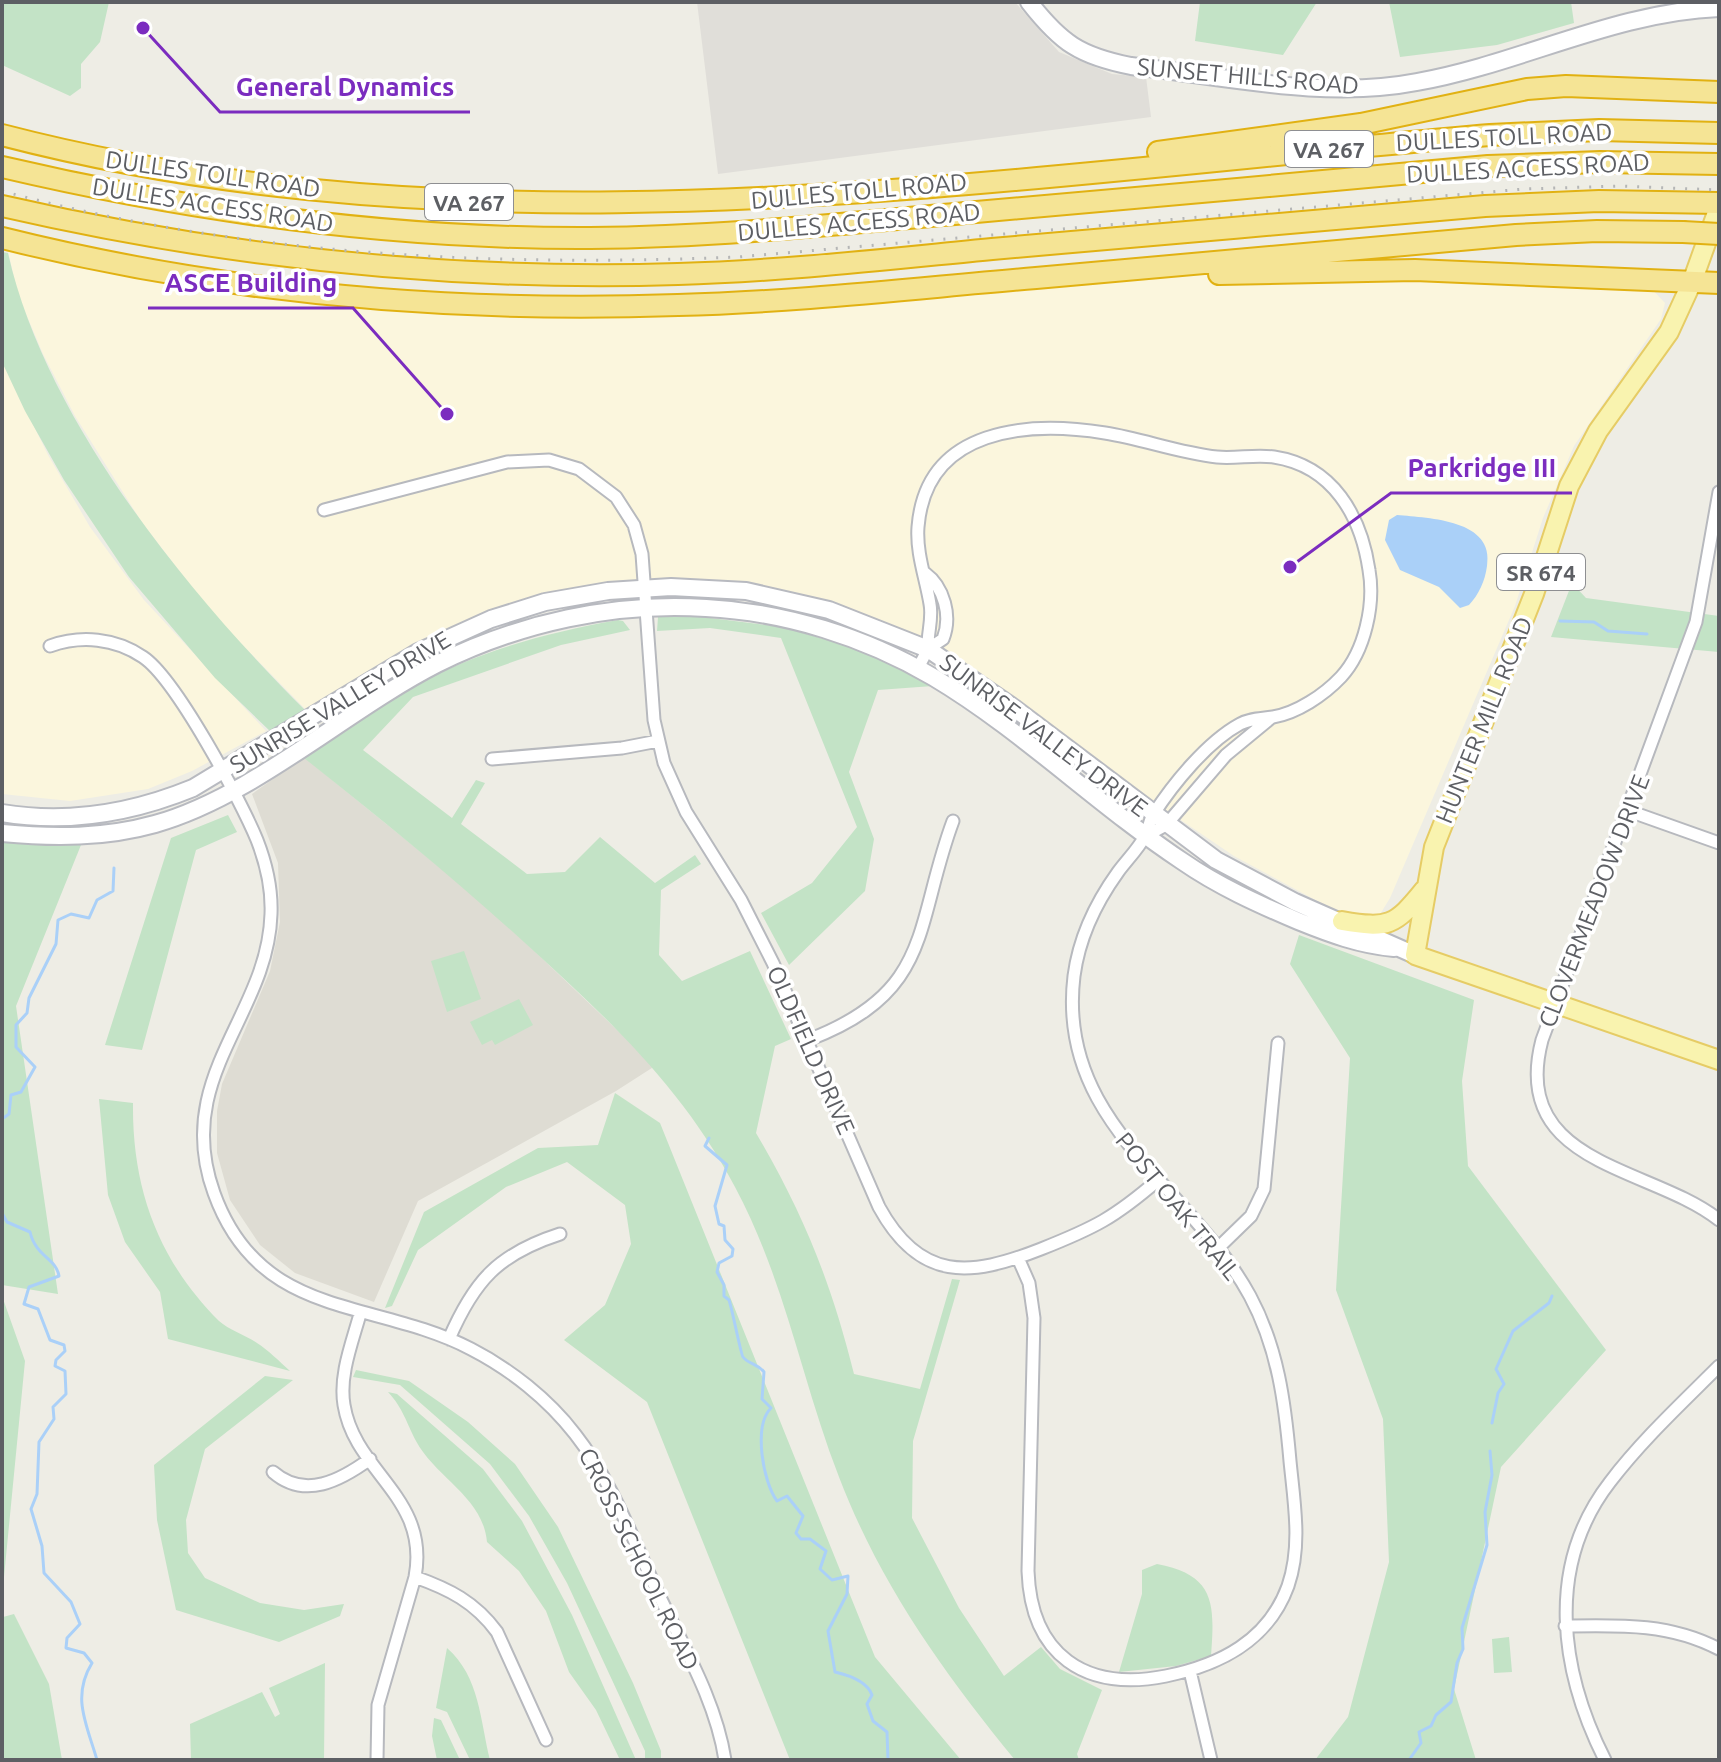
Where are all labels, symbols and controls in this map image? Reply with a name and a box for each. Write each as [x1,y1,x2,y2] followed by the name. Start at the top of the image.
[1136,53,1360,99] street label: SUNSET HILLS ROAD
[220,62,470,112] callout: General Dynamics
[236,72,454,101] text: General Dynamics
[1395,118,1613,156] street label: DULLES TOLL ROAD
[1285,131,1373,167] road number: VA 267
[104,146,322,202] street label: DULLES TOLL ROAD
[1406,148,1650,188] street label: DULLES ACCESS ROAD
[750,168,968,214] street label: DULLES TOLL ROAD
[90,173,336,237] street label: DULLES ACCESS ROAD
[425,184,513,220] road number: VA 267
[736,198,982,246] street label: DULLES ACCESS ROAD
[148,258,353,308] callout: ASCE Building
[165,268,337,297] text: ASCE Building
[1391,443,1572,493] callout: Parkridge III
[1408,453,1556,482] text: Parkridge III
[1497,554,1585,590] road number: SR 674
[1430,613,1538,827] street label: HUNTER MILL ROAD
[225,625,455,779] street label: SUNRISE VALLEY DRIVE
[935,648,1153,822] street label: SUNRISE VALLEY DRIVE
[1533,771,1655,1031] street label: CLOVERMEADOW DRIVE
[762,962,860,1138] street label: OLDFIELD DRIVE
[1110,1127,1246,1285] street label: POST OAK TRAIL
[573,1444,705,1674] street label: CROSS SCHOOL ROAD

